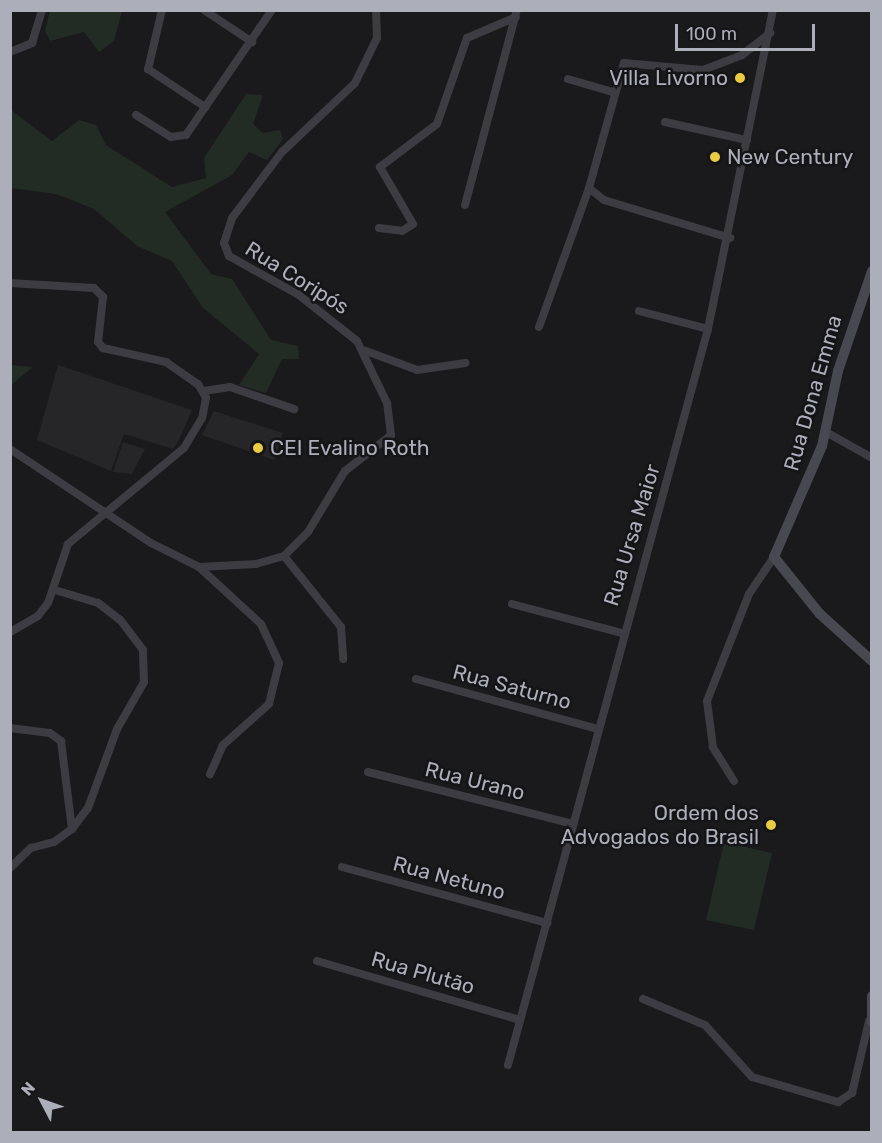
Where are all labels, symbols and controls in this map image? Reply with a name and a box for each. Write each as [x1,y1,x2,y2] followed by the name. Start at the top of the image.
[678,12,818,50] scale bar
[686,23,737,45] text: 100 m
[609,65,728,91] place label: Villa Livorno
[733,71,747,85] marker: Villa Livorno
[727,144,854,170] place label: New Century
[708,150,722,164] marker: New Century
[240,236,354,320] street label: Rua Coripós
[779,312,847,474] street label: Rua Dona Emma
[270,435,429,461] place label: CEI Evalino Roth
[251,441,265,455] marker: CEI Evalino Roth
[599,461,665,609] street label: Rua Ursa Maior
[450,659,574,715] street label: Rua Saturno
[422,756,528,806] street label: Rua Urano
[561,800,759,850] place label: Ordem dos Advogados do Brasil
[764,818,778,832] marker: Ordem dos Advogados do Brasil
[390,851,508,905] street label: Rua Netuno
[368,946,478,1000] street label: Rua Plutão
[12,1071,72,1131] north arrow
[17,1078,39,1099] text: N

